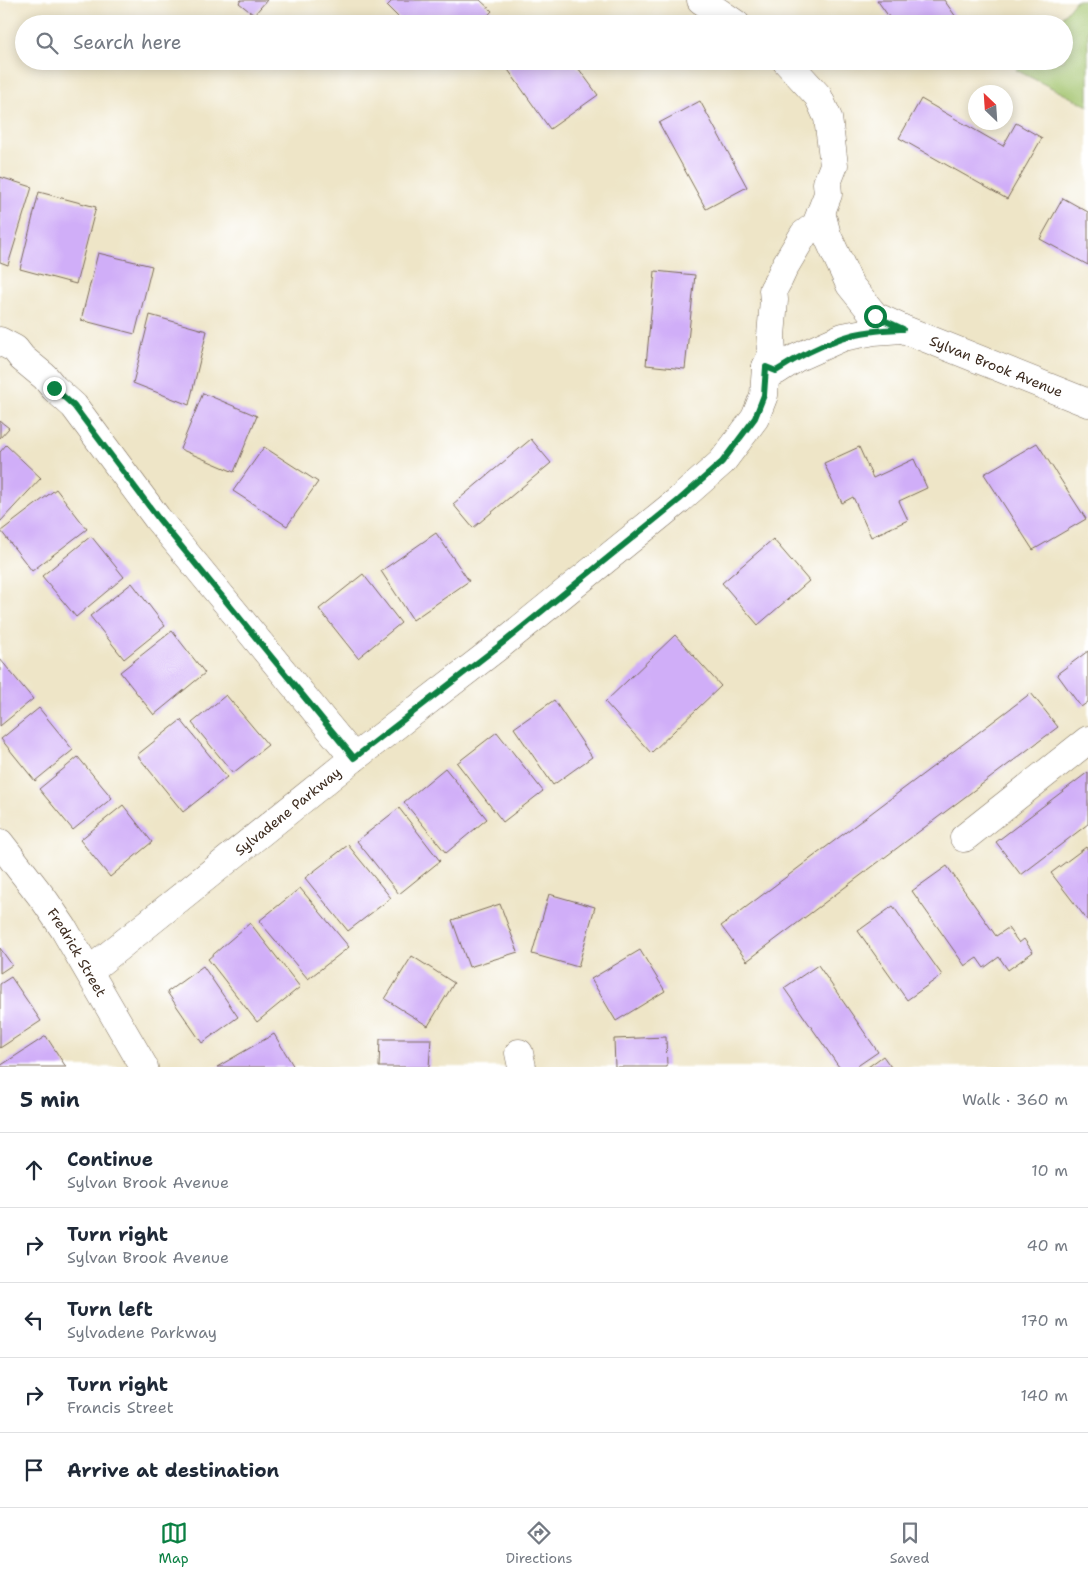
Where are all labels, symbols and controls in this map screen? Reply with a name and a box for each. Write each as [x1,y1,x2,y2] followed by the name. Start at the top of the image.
[15,15,1073,70] search box
[33,29,61,57] icon: search
[73,30,182,55] text: Search here
[968,85,1013,130] north arrow
[864,305,887,328] route start
[927,332,1066,401] street label: Sylvan Brook Avenue
[43,377,66,400] route end
[231,763,345,859] street label: Sylvadene Parkway
[43,905,110,1000] street label: Fredrick Street
[20,1086,80,1114] text: 5 min
[962,1089,1068,1110] text: Walk · 360 m
[67,1147,153,1172] text: Continue
[20,1156,48,1184] icon: ahead
[1031,1160,1068,1181] text: 10 m
[67,1172,229,1193] text: Sylvan Brook Avenue
[67,1222,168,1247] text: Turn right
[20,1231,48,1259] icon: right
[1026,1235,1068,1256] text: 40 m
[67,1247,229,1268] text: Sylvan Brook Avenue
[67,1297,153,1322] text: Turn left
[20,1306,48,1334] icon: left
[1021,1310,1068,1331] text: 170 m
[67,1322,217,1343] text: Sylvadene Parkway
[67,1372,168,1397] text: Turn right
[20,1381,48,1409] icon: right
[1021,1385,1068,1406] text: 140 m
[67,1397,174,1418] text: Francis Street
[20,1456,48,1484] icon: arrive
[67,1458,279,1483] text: Arrive at destination
[159,1519,189,1567] tab: Map
[506,1519,572,1567] tab: Directions
[890,1519,929,1567] tab: Saved

